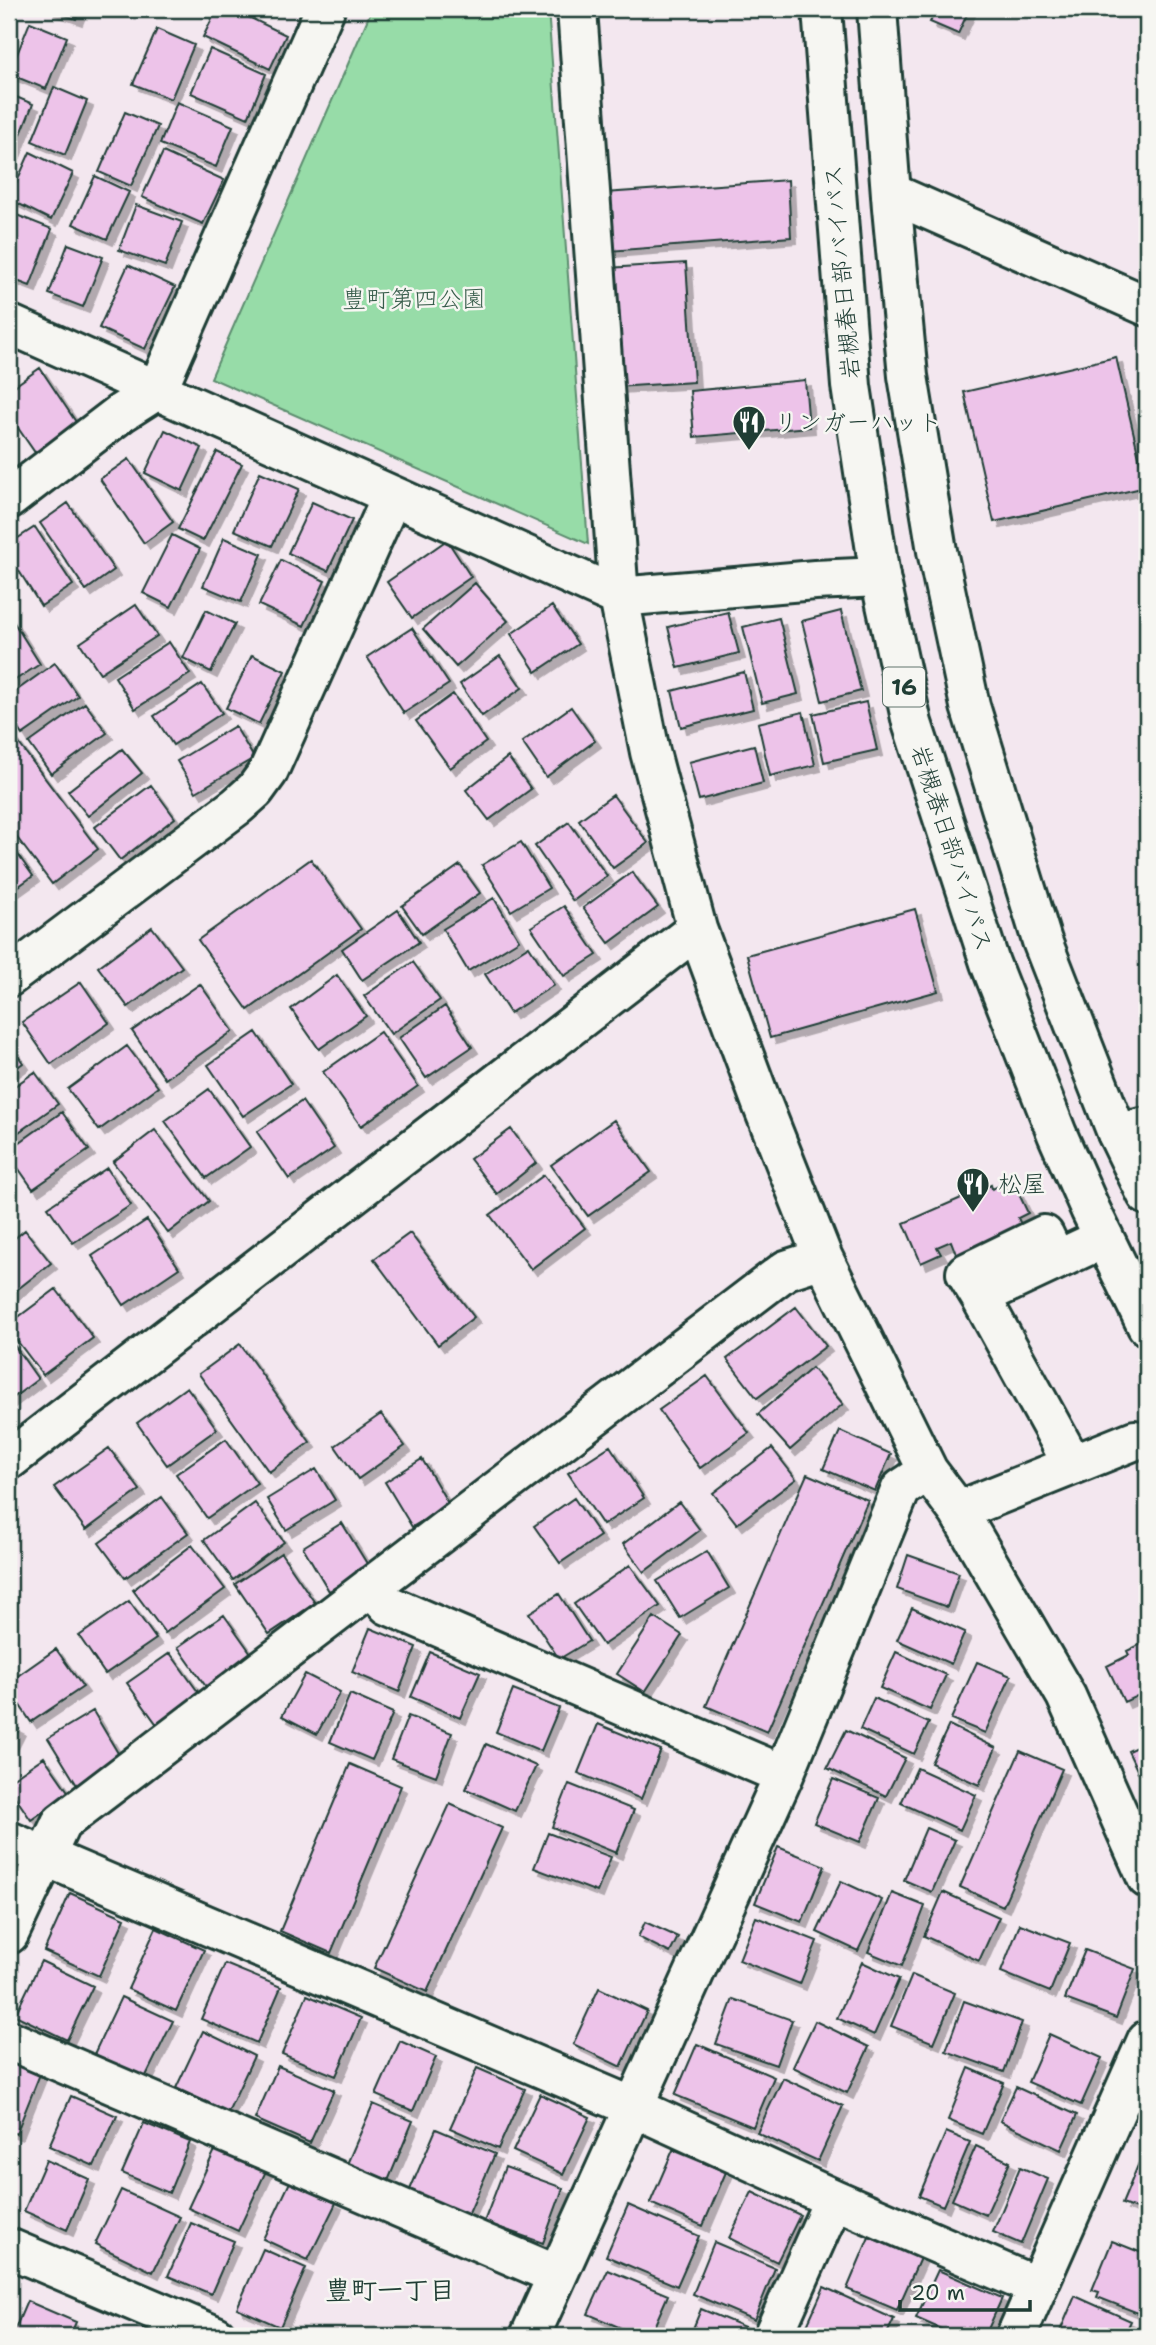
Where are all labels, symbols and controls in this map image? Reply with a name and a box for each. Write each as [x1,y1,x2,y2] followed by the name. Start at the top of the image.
[817,163,867,381] street label: 岩槻春日部バイパス
[342,283,486,315] park label: 豊町第四公園
[730,403,768,452] restaurant icon: リンガーハット
[774,406,942,438] place label: リンガーハット
[883,667,925,706] road number: 16
[903,741,1001,955] street label: 岩槻春日部バイパス
[954,1165,992,1214] restaurant icon: 松屋
[998,1168,1046,1200] place label: 松屋
[900,2268,1030,2312] scale bar
[325,2272,455,2307] district label: 豊町一丁目
[911,2279,965,2307] text: 20 m

